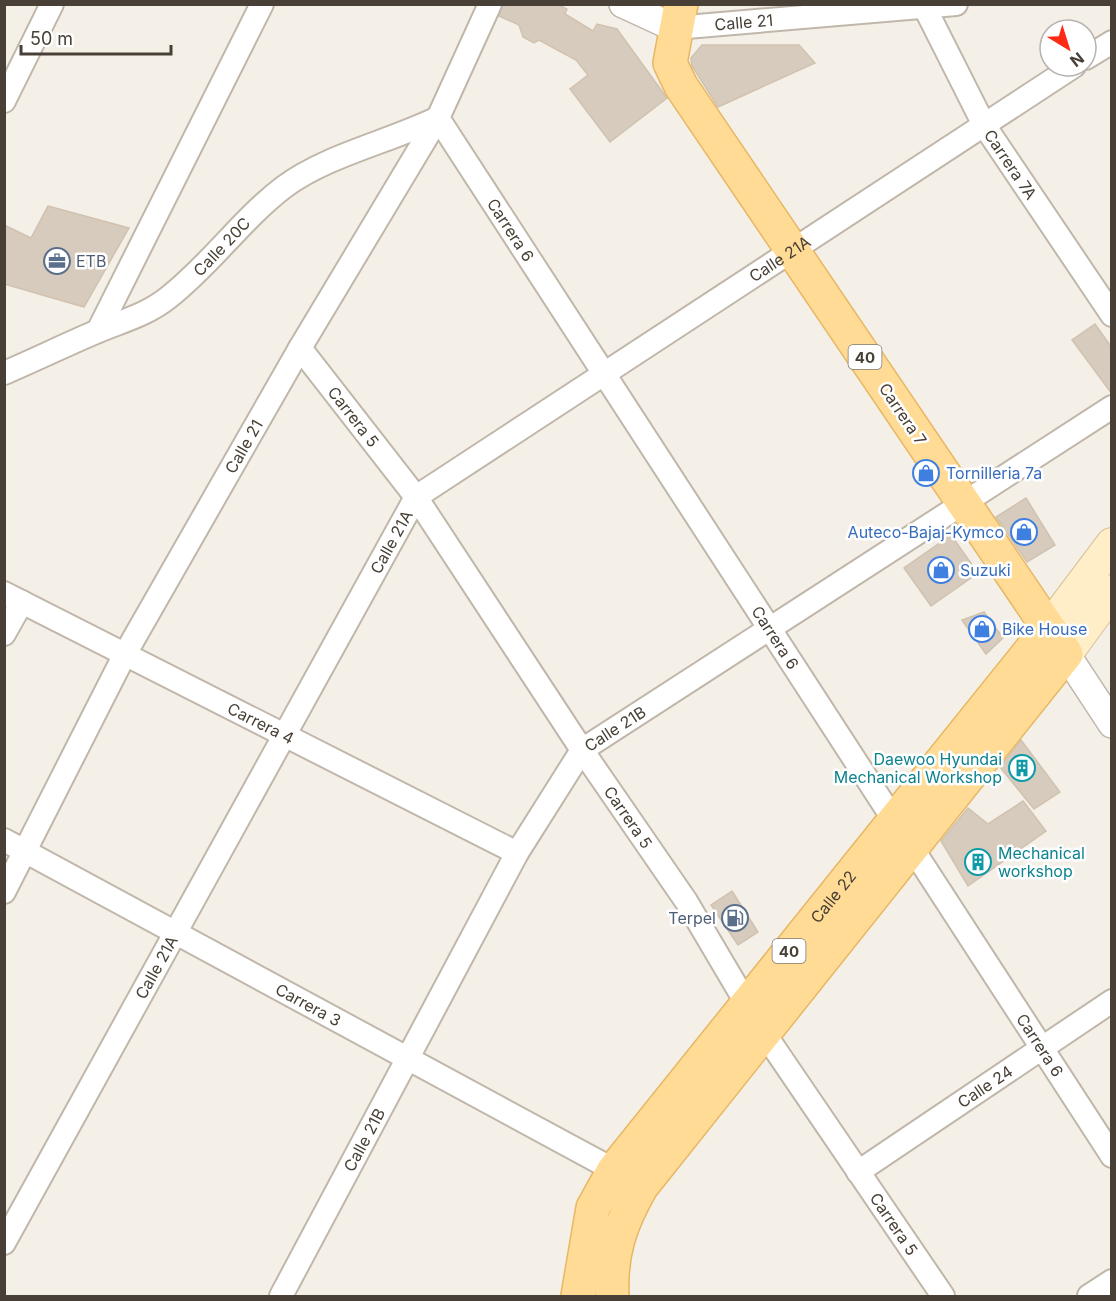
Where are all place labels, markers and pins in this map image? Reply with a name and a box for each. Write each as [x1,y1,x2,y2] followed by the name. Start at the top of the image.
[42,246,72,276] office icon: ETB
[76,251,106,271] place label: ETB
[911,458,941,488] shop icon: Tornilleria 7a
[946,463,1042,483] place label: Tornilleria 7a
[1009,517,1039,547] shop icon: Auteco-Bajaj-Kymco
[848,522,1004,542] place label: Auteco-Bajaj-Kymco
[926,555,956,585] shop icon: Suzuki
[960,560,1011,580] place label: Suzuki
[967,614,997,644] shop icon: Bike House
[1002,619,1087,639] place label: Bike House
[834,749,1002,787] place label: Daewoo Hyundai Mechanical Workshop
[1007,753,1037,783] building icon: Daewoo Hyundai Mechanical Workshop
[998,843,1085,881] place label: Mechanical workshop
[963,847,993,877] building icon: Mechanical workshop
[720,903,750,933] fuel station icon: Terpel
[668,908,716,928] place label: Terpel

